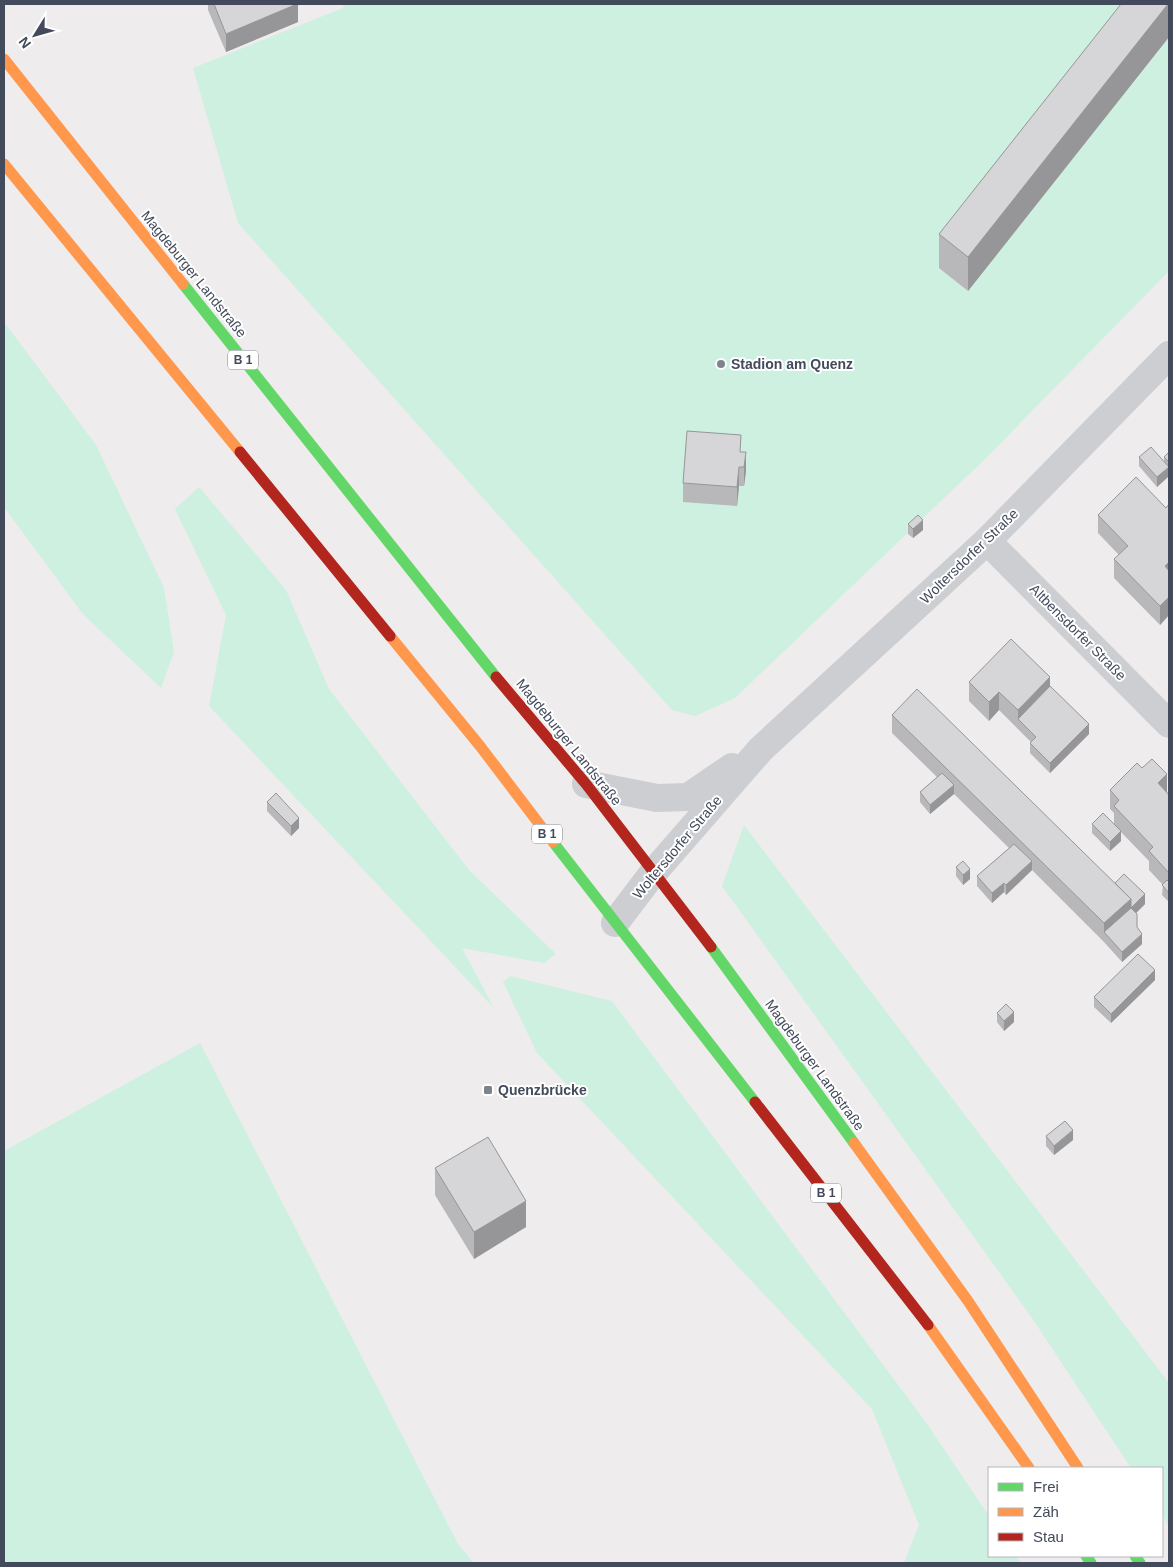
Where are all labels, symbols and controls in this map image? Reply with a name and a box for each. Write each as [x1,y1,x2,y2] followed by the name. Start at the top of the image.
[10,10,60,60] north arrow
[15,34,34,52] text: N
[138,208,250,341] street label: Magdeburger Landstraße
[228,350,258,370] road number: B 1
[731,356,853,372] place label: Stadion am Quenz
[715,358,727,370] marker: Stadion am Quenz
[917,505,1021,607] street label: Woltersdorfer Straße
[1027,581,1129,683] street label: Altbensdorfer Straße
[513,676,625,809] street label: Magdeburger Landstraße
[629,792,725,902] street label: Woltersdorfer Straße
[532,824,562,844] road number: B 1
[762,996,868,1134] street label: Magdeburger Landstraße
[498,1082,587,1098] place label: Quenzbrücke
[482,1084,494,1096] marker: Quenzbrücke
[811,1184,841,1202] road number: B 1
[988,1467,1163,1557] legend
[1033,1478,1059,1495] text: Frei
[1033,1503,1059,1520] text: Zäh
[1033,1528,1064,1545] text: Stau

